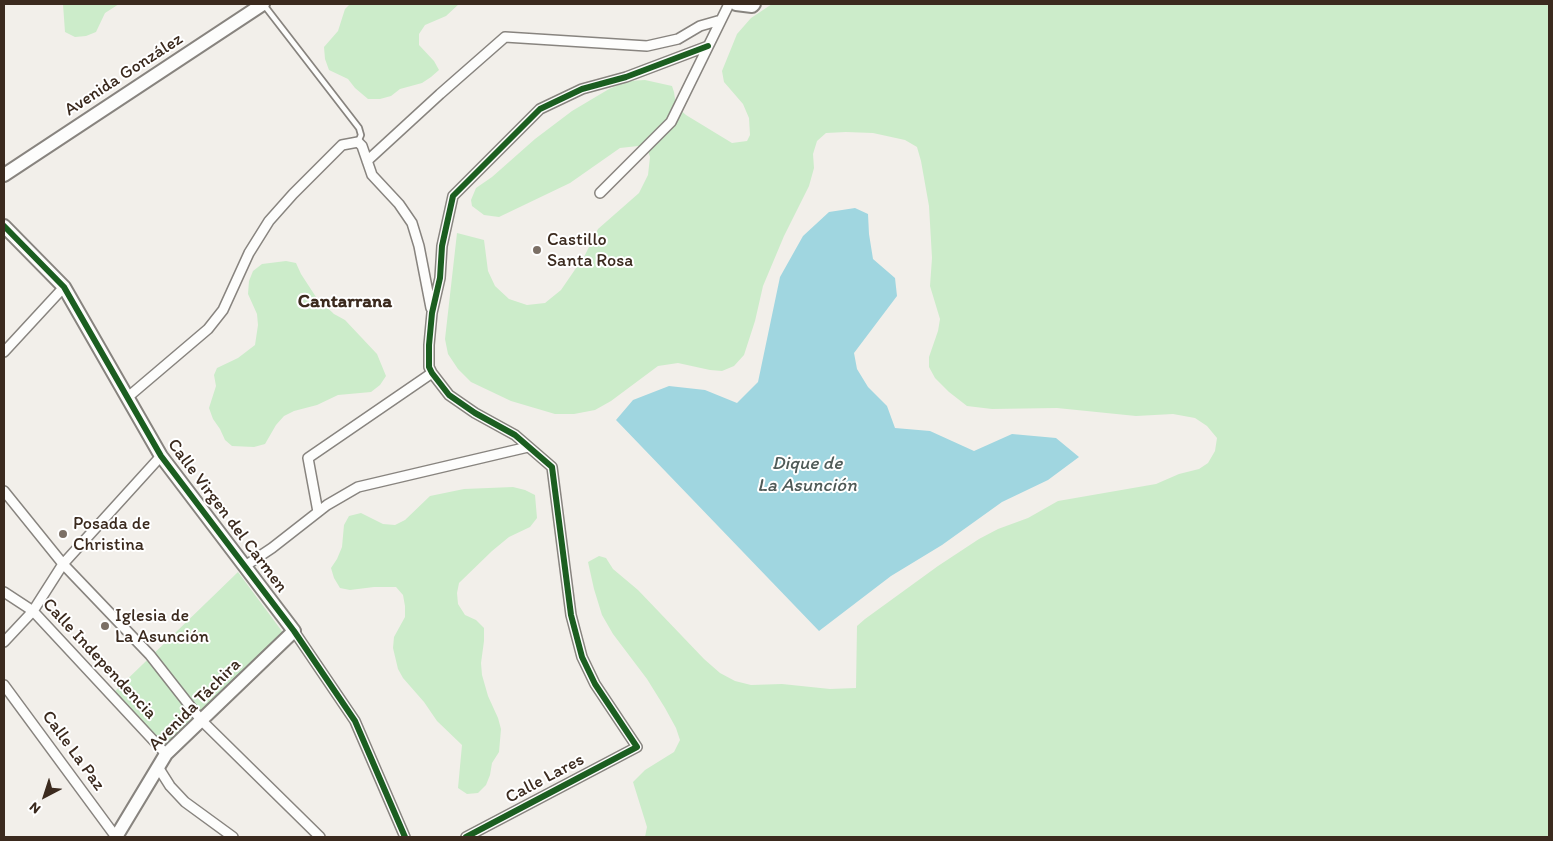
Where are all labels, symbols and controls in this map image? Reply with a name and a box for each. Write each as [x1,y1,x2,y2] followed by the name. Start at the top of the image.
[61,29,187,121] street label: Avenida González
[547,229,633,272] place label: Castillo Santa Rosa
[531,244,543,256] marker: Castillo Santa Rosa
[298,291,392,313] district label: Cantarrana
[162,435,292,597] street label: Calle Virgen del Carmen
[757,453,857,497] water label: Dique de La Asunción
[73,513,150,556] place label: Posada de Christina
[57,528,69,540] marker: Posada de Christina
[37,594,161,724] street label: Calle Independencia
[115,605,209,648] place label: Iglesia de La Asunción
[99,620,111,632] marker: Iglesia de La Asunción
[144,654,246,756] street label: Avenida Táchira
[37,707,109,795] street label: Calle La Paz
[502,749,588,809] street label: Calle Lares
[20,771,70,821] north arrow
[26,798,44,817] text: N

